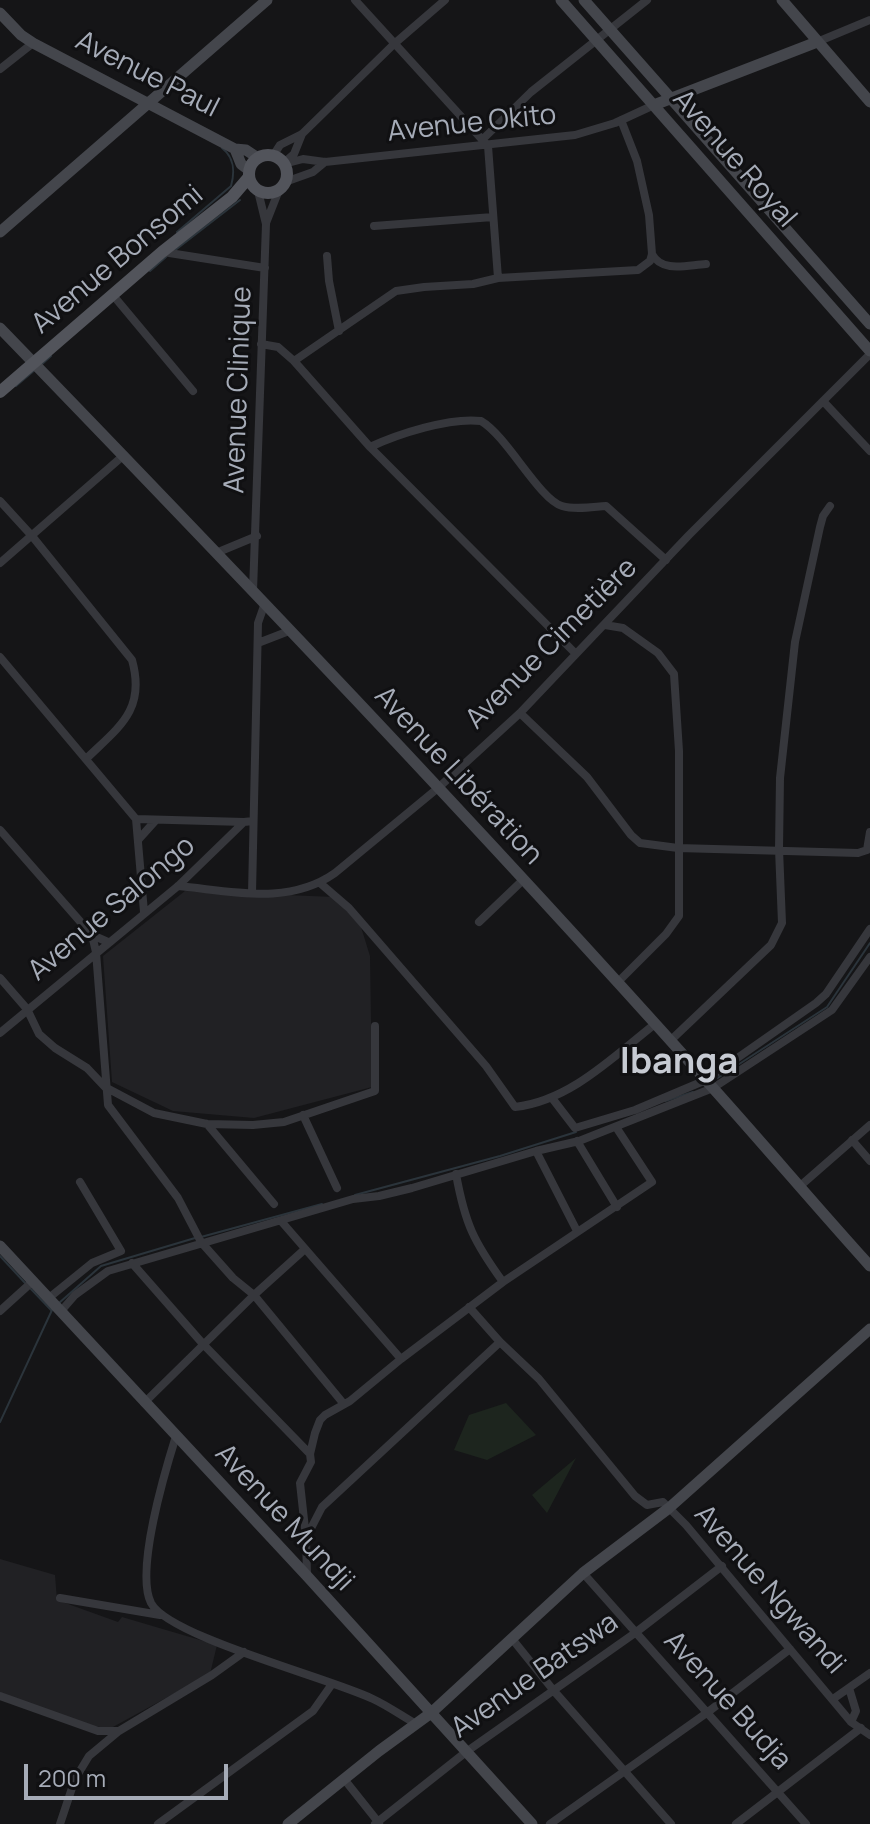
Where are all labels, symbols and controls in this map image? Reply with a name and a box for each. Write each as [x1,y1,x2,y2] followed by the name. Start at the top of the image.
[70,25,224,125] street label: Avenue Paul
[665,83,803,235] street label: Avenue Royal
[386,98,558,150] street label: Avenue Okito
[25,179,211,341] street label: Avenue Bonsomi
[219,286,259,494] street label: Avenue Clinique
[459,551,645,737] street label: Avenue Cimetière
[367,680,549,872] street label: Avenue Libération
[22,830,202,988] street label: Avenue Salongo
[620,1041,738,1085] district label: Ibanga
[208,1438,360,1598] street label: Avenue Mundji
[686,1499,852,1681] street label: Avenue Ngwandi
[445,1606,625,1746] street label: Avenue Batswa
[656,1625,798,1777] street label: Avenue Budja
[28,1748,232,1798] scale bar
[38,1761,106,1794] text: 200 m

